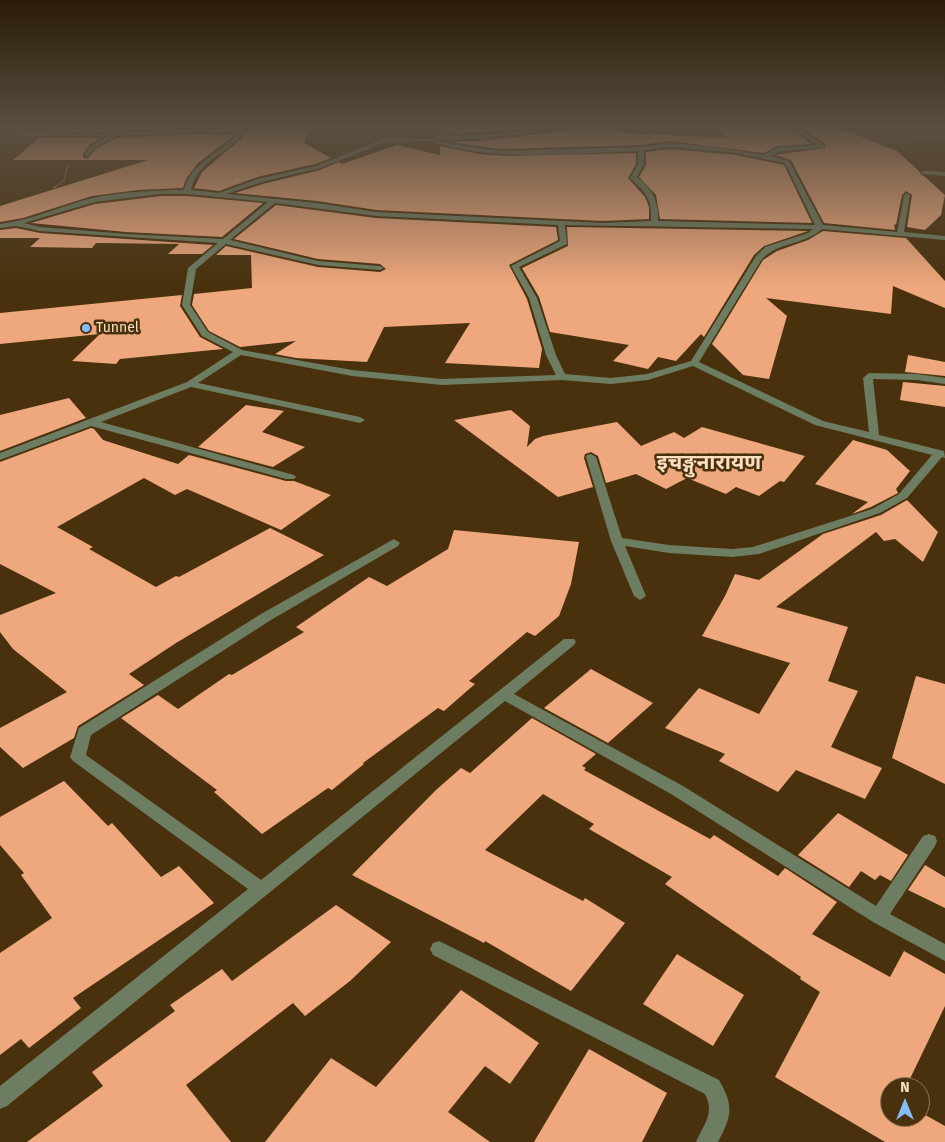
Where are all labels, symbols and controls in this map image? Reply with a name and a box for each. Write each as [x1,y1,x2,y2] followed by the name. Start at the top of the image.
[96,320,139,336] place label: Tunnel
[80,322,92,334] marker: Tunnel
[657,450,761,476] district label: इचङ्गुनारायण
[880,1077,930,1127] north arrow
[900,1079,910,1096] text: N

